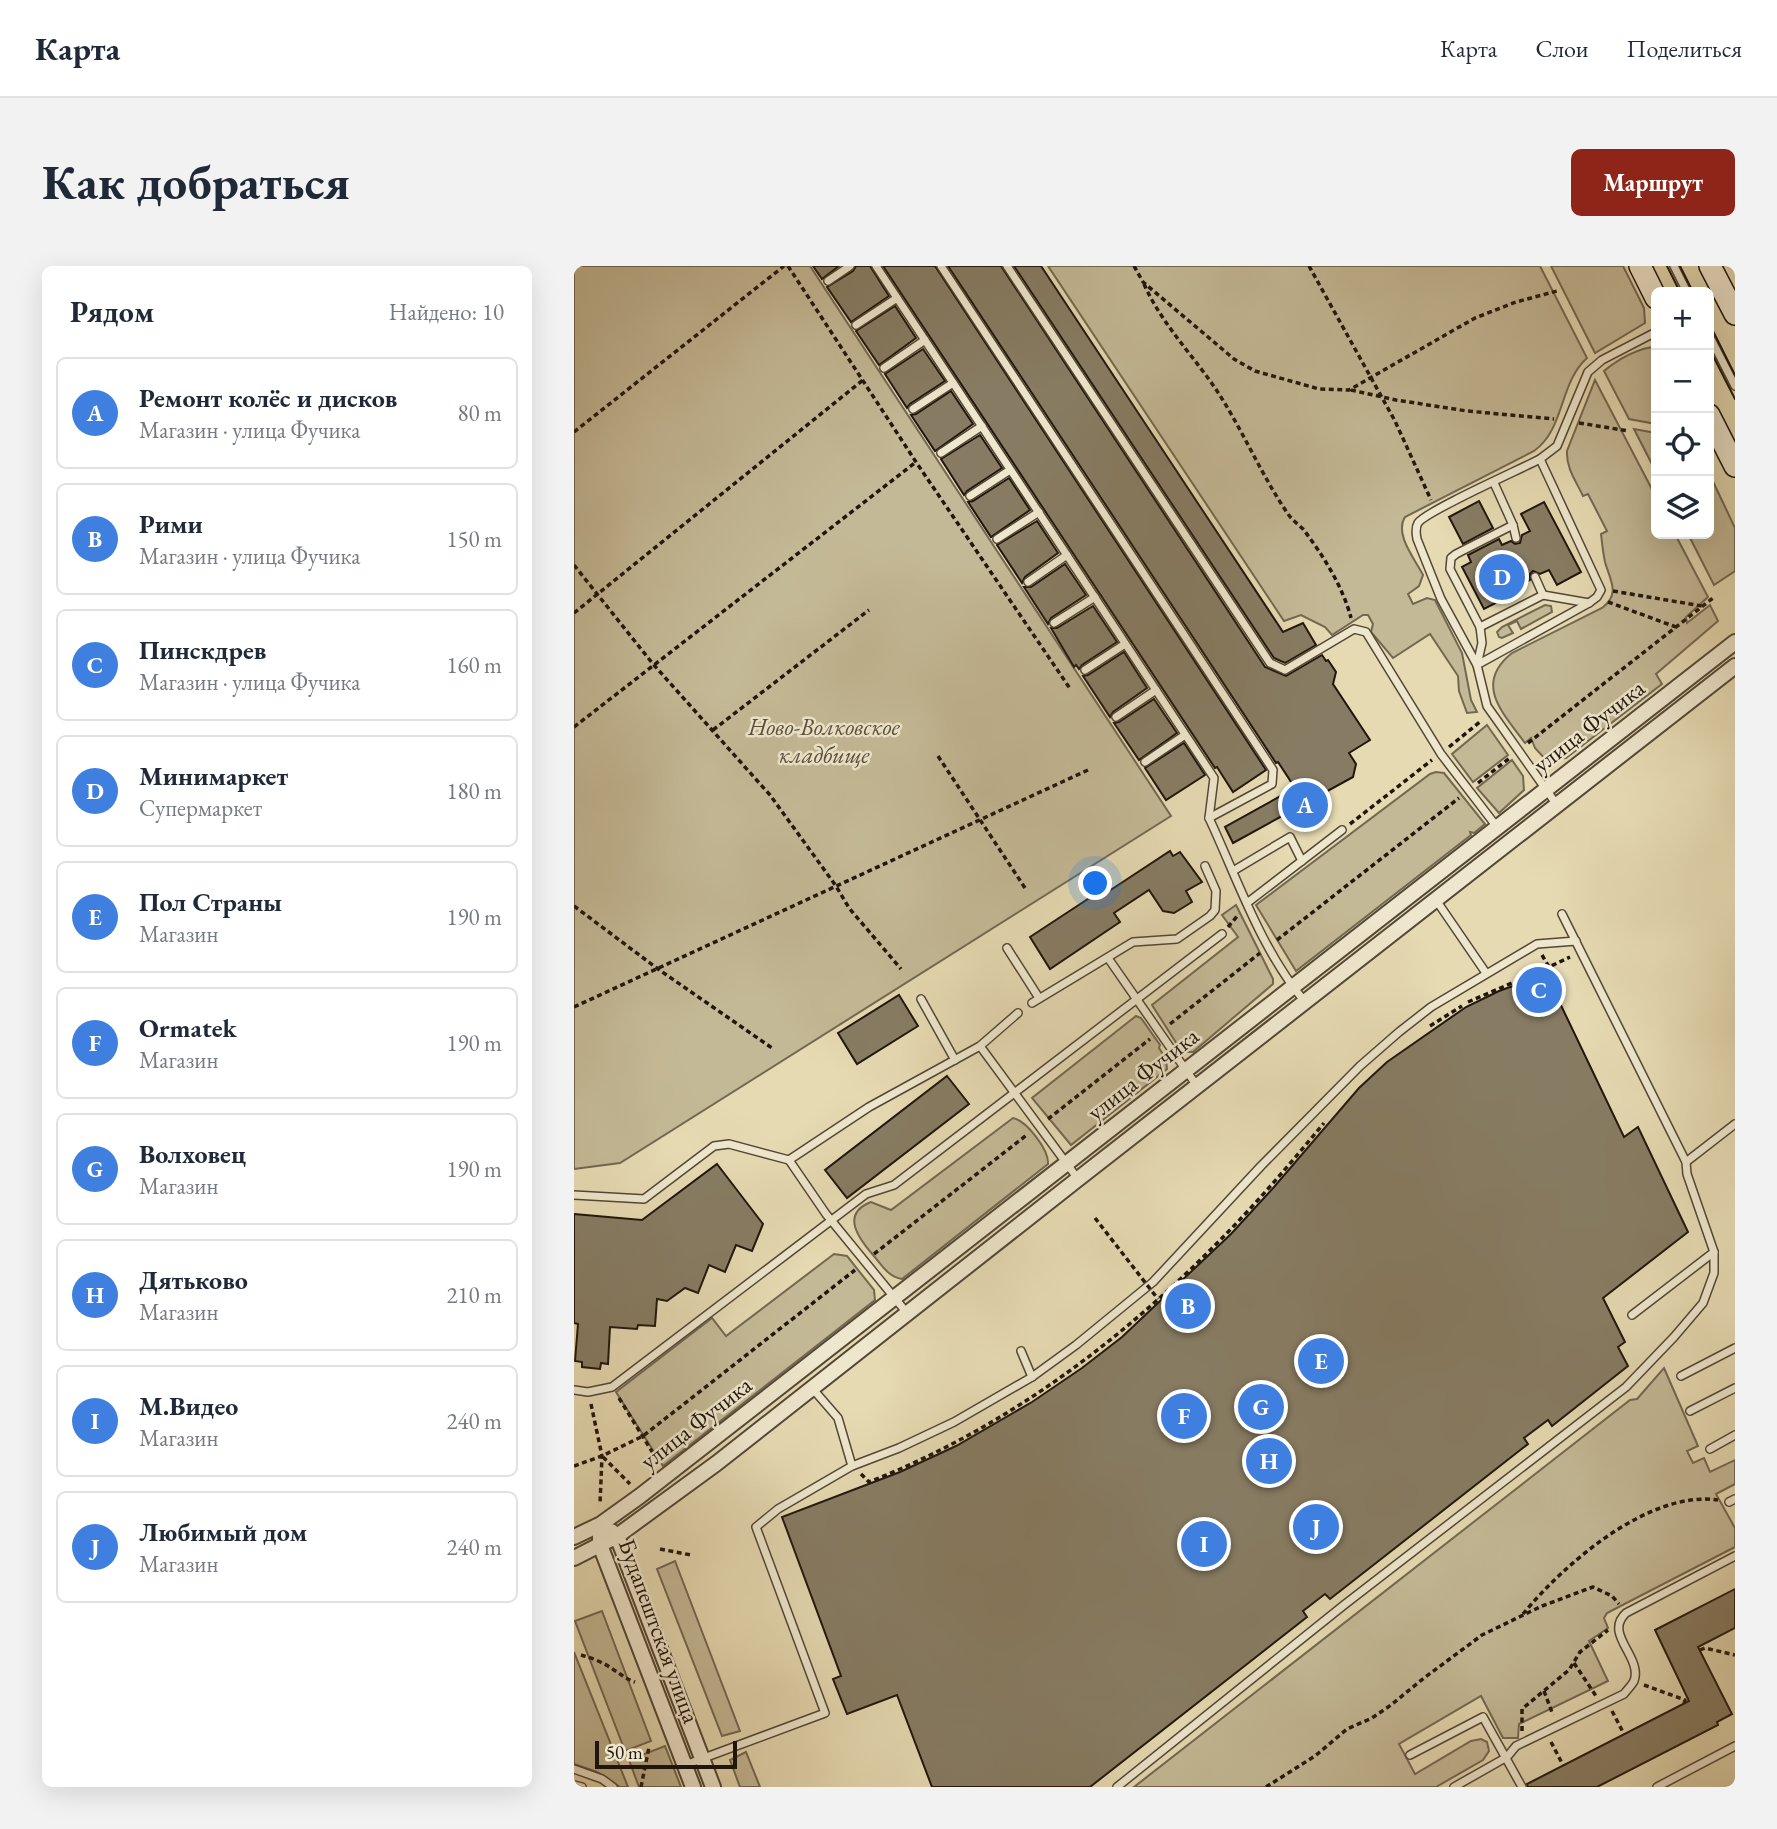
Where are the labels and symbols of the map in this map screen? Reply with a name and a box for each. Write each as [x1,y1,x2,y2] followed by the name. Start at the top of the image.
[1479,551,1525,603] pin: D
[1526,672,1651,779] street label: улица Фучика
[747,711,901,770] park label: Ново-Волковское кладбище
[1282,779,1328,831] pin: A
[1078,866,1112,900] your location
[1516,964,1562,1016] pin: C
[1080,1020,1205,1127] street label: улица Фучика
[1165,1280,1211,1332] pin: B
[1298,1335,1344,1387] pin: E
[633,1369,758,1476] street label: улица Фучика
[1238,1381,1284,1433] pin: G
[1161,1390,1207,1442] pin: F
[1246,1435,1292,1487] pin: H
[1293,1501,1339,1553] pin: J
[1181,1518,1227,1570] pin: I
[612,1534,707,1728] street label: Будапештская улица
[595,1738,737,1770] scale bar

